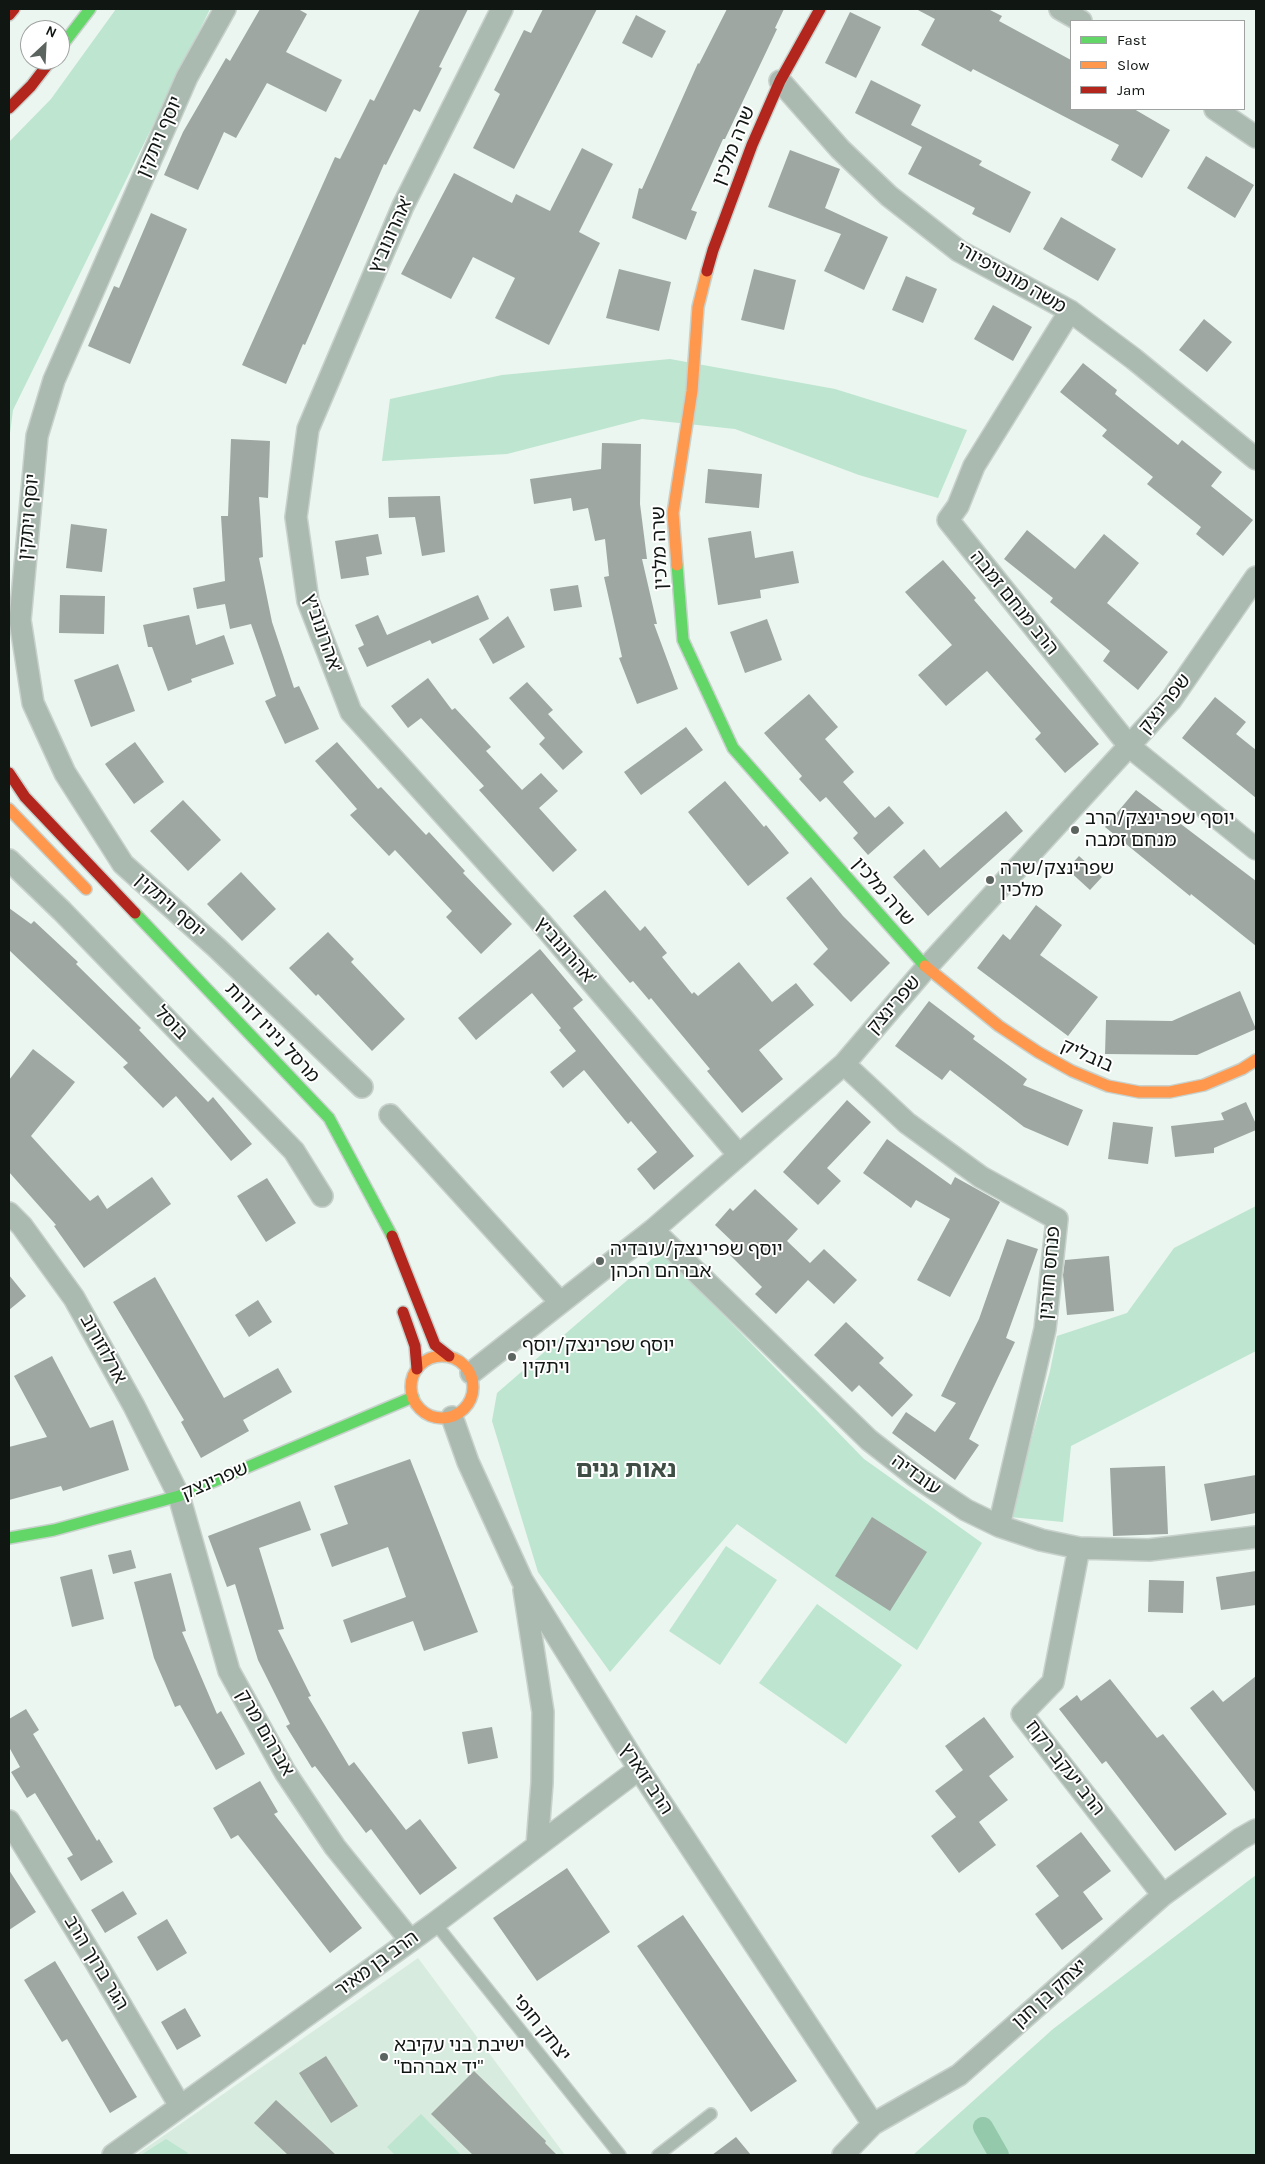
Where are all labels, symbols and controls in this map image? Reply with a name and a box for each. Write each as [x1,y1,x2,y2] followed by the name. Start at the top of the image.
[20,20,70,70] north arrow
[1070,20,1245,110] legend
[43,22,59,42] text: N
[1117,31,1146,49] text: Fast
[1117,56,1149,74] text: Slow
[1117,81,1145,99] text: Jam
[132,93,188,181] street label: יוסף ויתקין
[708,103,760,189] street label: שרה מלכין
[364,193,418,277] street label: אהרונוביץ'
[952,237,1070,319] street label: משה מונטיפיורי
[14,473,44,561] street label: יוסף ויתקין
[647,506,673,590] street label: שרה מלכין
[965,546,1063,660] street label: הרב מנחם זמבה
[298,591,346,675] street label: אהרונוביץ'
[1134,669,1196,739] street label: שפרינצק
[1085,808,1235,852] place label: יוסף שפרינצק/הרב מנחם זמבה
[1069,824,1081,836] marker: יוסף שפרינצק/הרב מנחם זמבה
[847,853,919,931] street label: שרה מלכין
[1000,858,1114,902] place label: שפרינצק/שרה מלכין
[130,868,210,944] street label: יוסף ויתקין
[984,874,996,886] marker: שפרינצק/שרה מלכין
[530,913,600,989] street label: אהרונוביץ'
[862,971,926,1039] street label: שפרינצק
[220,978,324,1088] street label: מרסל ניניו דורות
[149,1001,193,1045] street label: בוסל
[1057,1034,1117,1078] street label: בובליק
[1035,1225,1065,1321] street label: פנחס חורגין
[610,1239,783,1283] place label: יוסף שפרינצק/עובדיה אברהם הכהן
[594,1255,606,1267] marker: יוסף שפרינצק/עובדיה אברהם הכהן
[75,1310,131,1388] street label: ארלוזורוב
[522,1335,674,1379] place label: יוסף שפרינצק/יוסף ויתקין
[506,1351,518,1363] marker: יוסף שפרינצק/יוסף ויתקין
[887,1450,945,1500] street label: עובדיה
[576,1456,676,1484] district label: נאות גנים
[178,1457,252,1505] street label: שפרינצק
[231,1686,299,1780] street label: אברהם מרק
[1021,1716,1109,1820] street label: הרב יעקב רקח
[615,1739,677,1819] street label: הרב זוארץ
[59,1912,133,2014] street label: הגר ברוך הרב
[331,1926,423,2002] street label: הרב בן מאיר
[1008,1954,1092,2034] street label: יצחק בן חנן
[507,1990,575,2066] street label: יצחק חופי
[394,2035,525,2079] place label: ישיבת בני עקיבא "יד אברהם"
[378,2051,390,2063] marker: ישיבת בני עקיבא "יד אברהם"

